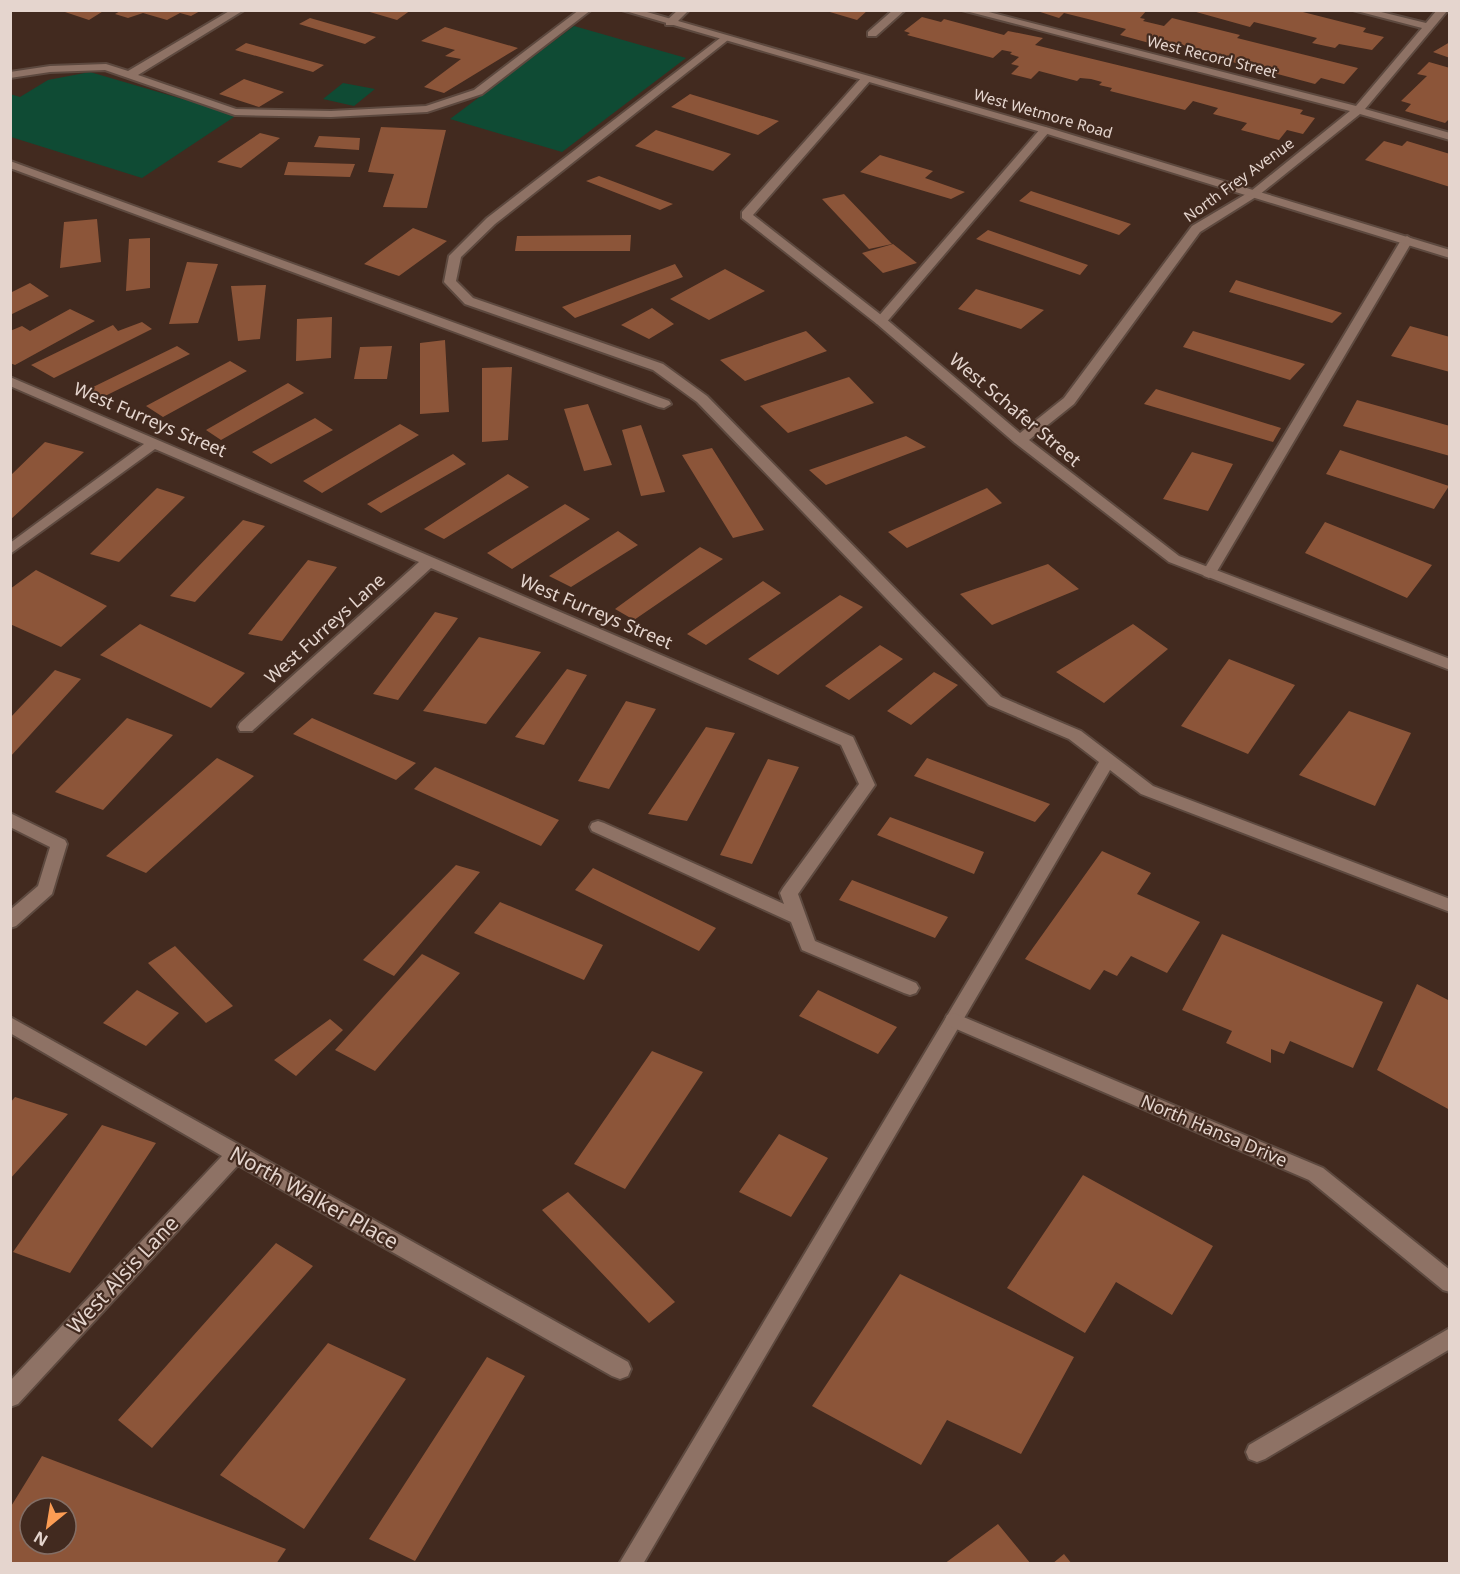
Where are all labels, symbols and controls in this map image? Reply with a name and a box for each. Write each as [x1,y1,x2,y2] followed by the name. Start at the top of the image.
[1145,30,1280,82] street label: West Record Street
[972,84,1115,142] street label: West Wetmore Road
[1179,133,1297,226] street label: North Frey Avenue
[945,347,1087,472] street label: West Schafer Street
[70,376,231,462] street label: West Furreys Street
[259,568,390,689] street label: West Furreys Lane
[516,568,677,654] street label: West Furreys Street
[1138,1088,1291,1172] street label: North Hansa Drive
[225,1139,404,1255] street label: North Walker Place
[60,1209,184,1339] street label: West Alsis Lane
[18,1496,78,1556] north arrow
[29,1526,52,1552] text: N

